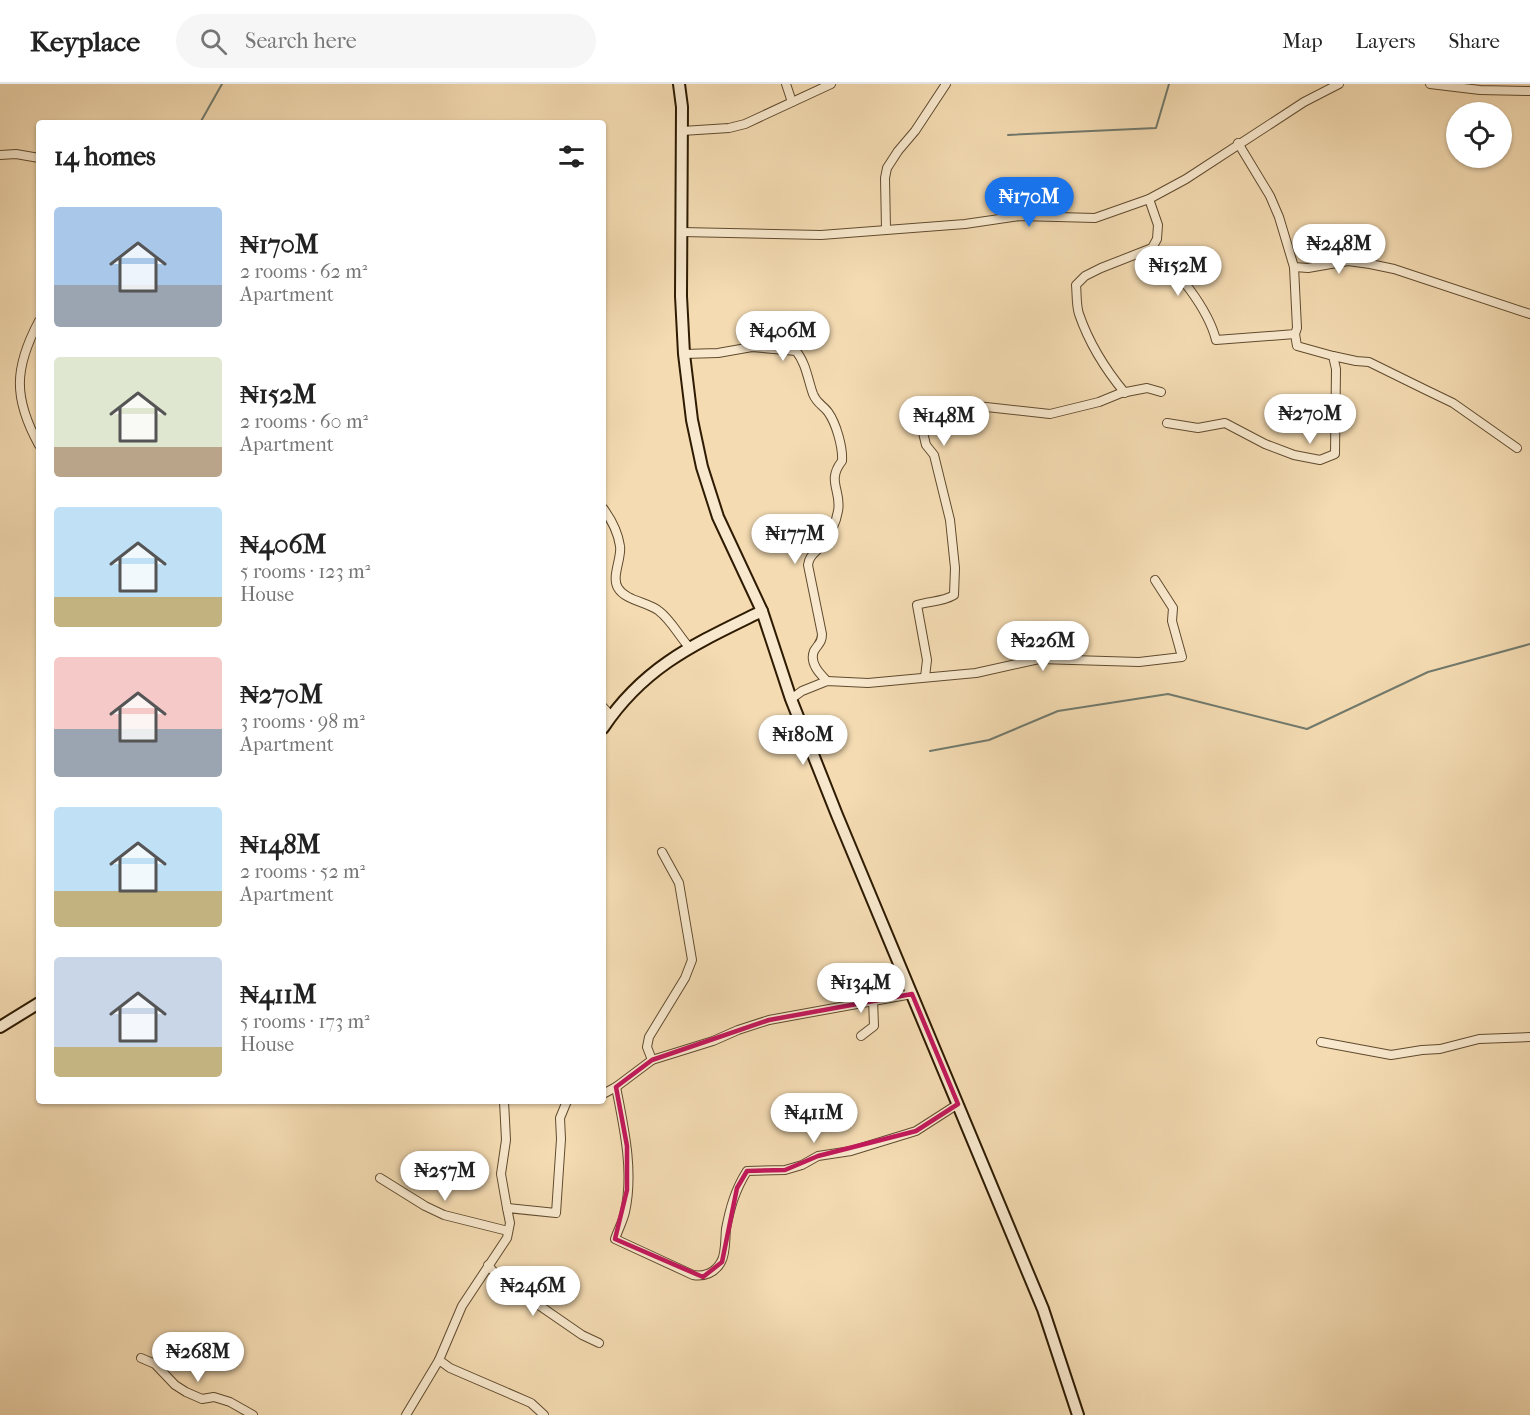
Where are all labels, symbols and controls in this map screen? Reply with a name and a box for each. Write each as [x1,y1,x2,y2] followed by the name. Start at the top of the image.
[176,14,596,68] search box
[30,25,140,58] text: Keyplace
[197,25,230,58] icon: search
[245,28,357,54] text: Search here
[1282,29,1323,53] text: Map
[1356,29,1415,53] text: Layers
[1448,29,1500,53] text: Share
[1446,102,1512,168] map controls
[1446,102,1512,168] button: locate
[555,140,588,173] icon: filters
[54,141,156,172] text: 14 homes
[987,177,1071,228] pin: ₦170M
[999,185,1059,208] text: ₦170M
[1297,224,1381,275] pin: ₦248M
[240,229,319,260] text: ₦170M
[102,231,174,303] icon: home
[1307,232,1371,255] text: ₦248M
[1136,246,1220,297] pin: ₦152M
[1149,254,1207,277] text: ₦152M
[240,260,367,283] text: 2 rooms · 62 m²
[240,283,334,306] text: Apartment
[741,311,825,362] pin: ₦406M
[750,319,816,342] text: ₦406M
[240,379,316,410] text: ₦152M
[102,381,174,453] icon: home
[1268,394,1352,445] pin: ₦270M
[902,396,986,447] pin: ₦148M
[1278,402,1342,425] text: ₦270M
[913,404,975,427] text: ₦148M
[240,410,368,433] text: 2 rooms · 60 m²
[240,433,334,456] text: Apartment
[753,514,837,565] pin: ₦177M
[765,522,825,545] text: ₦177M
[240,529,326,560] text: ₦406M
[102,531,174,603] icon: home
[240,560,370,583] text: 5 rooms · 123 m²
[240,583,294,606] text: House
[1001,621,1085,672] pin: ₦226M
[1011,629,1075,652] text: ₦226M
[240,679,323,710] text: ₦270M
[102,681,174,753] icon: home
[240,710,365,733] text: 3 rooms · 98 m²
[761,715,845,766] pin: ₦180M
[773,723,833,746] text: ₦180M
[240,733,334,756] text: Apartment
[240,829,320,860] text: ₦148M
[102,831,174,903] icon: home
[240,860,365,883] text: 2 rooms · 52 m²
[240,883,334,906] text: Apartment
[819,963,903,1014] pin: ₦134M
[831,971,891,994] text: ₦134M
[240,979,316,1010] text: ₦411M
[102,981,174,1053] icon: home
[240,1010,370,1033] text: 5 rooms · 173 m²
[240,1033,294,1056] text: House
[772,1093,856,1144] pin: ₦411M
[785,1101,843,1124] text: ₦411M
[403,1151,487,1202] pin: ₦257M
[414,1159,476,1182] text: ₦257M
[491,1266,575,1317] pin: ₦246M
[500,1274,566,1297] text: ₦246M
[156,1332,240,1383] pin: ₦268M
[166,1340,230,1363] text: ₦268M

